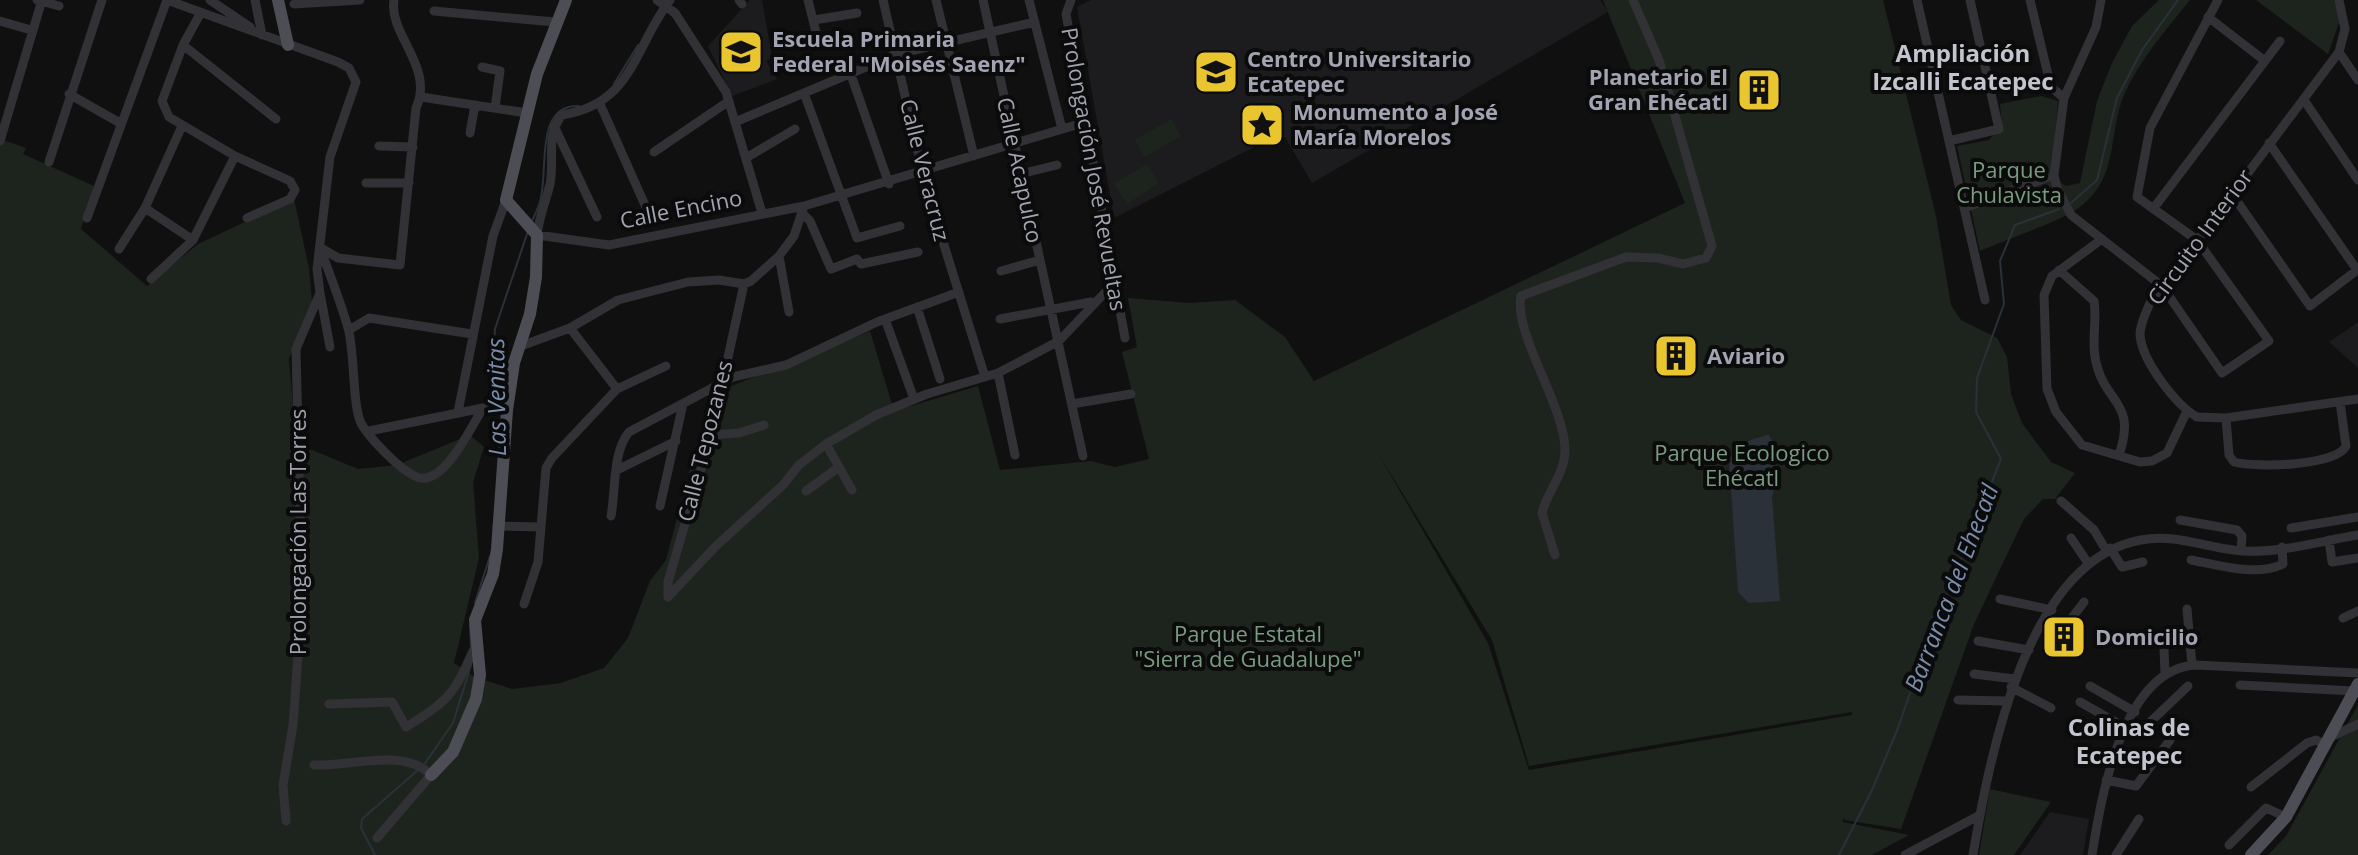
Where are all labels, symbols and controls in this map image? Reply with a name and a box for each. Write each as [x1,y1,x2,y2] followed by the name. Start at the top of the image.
[772,23,1026,78] place label: Escuela Primaria Federal "Moisés Saenz"
[1055,25,1135,313] street label: Prolongación José Revueltas
[717,28,765,76] school or university icon: Escuela Primaria Federal "Moisés Saenz"
[1872,36,2054,97] district label: Ampliación Izcalli Ecatepec
[1247,43,1471,98] place label: Centro Universitario Ecatepec
[1192,48,1240,96] school or university icon: Centro Universitario Ecatepec
[1588,61,1728,116] place label: Planetario El Gran Ehécatl
[1735,66,1783,114] building icon: Planetario El Gran Ehécatl
[991,94,1051,245] street label: Calle Acapulco
[894,96,958,244] street label: Calle Veracruz
[1293,96,1498,151] place label: Monumento a José María Morelos
[1238,101,1286,149] place icon: Monumento a José María Morelos
[1956,154,2062,209] park label: Parque Chulavista
[2140,162,2259,311] street label: Circuito Interior
[617,181,744,235] street label: Calle Encino
[1652,332,1700,380] building icon: Aviario
[478,337,513,457] water label: Las Venitas
[1707,340,1785,370] place label: Aviario
[669,357,739,525] street label: Calle Tepozanes
[282,409,312,655] street label: Prolongación Las Torres
[1654,437,1830,492] park label: Parque Ecologico Ehécatl
[1896,478,2006,696] water label: Barranca del Ehecatl
[2040,613,2088,661] building icon: Domicilio
[1134,618,1362,673] park label: Parque Estatal "Sierra de Guadalupe"
[2095,621,2198,651] place label: Domicilio
[2068,710,2190,771] district label: Colinas de Ecatepec

